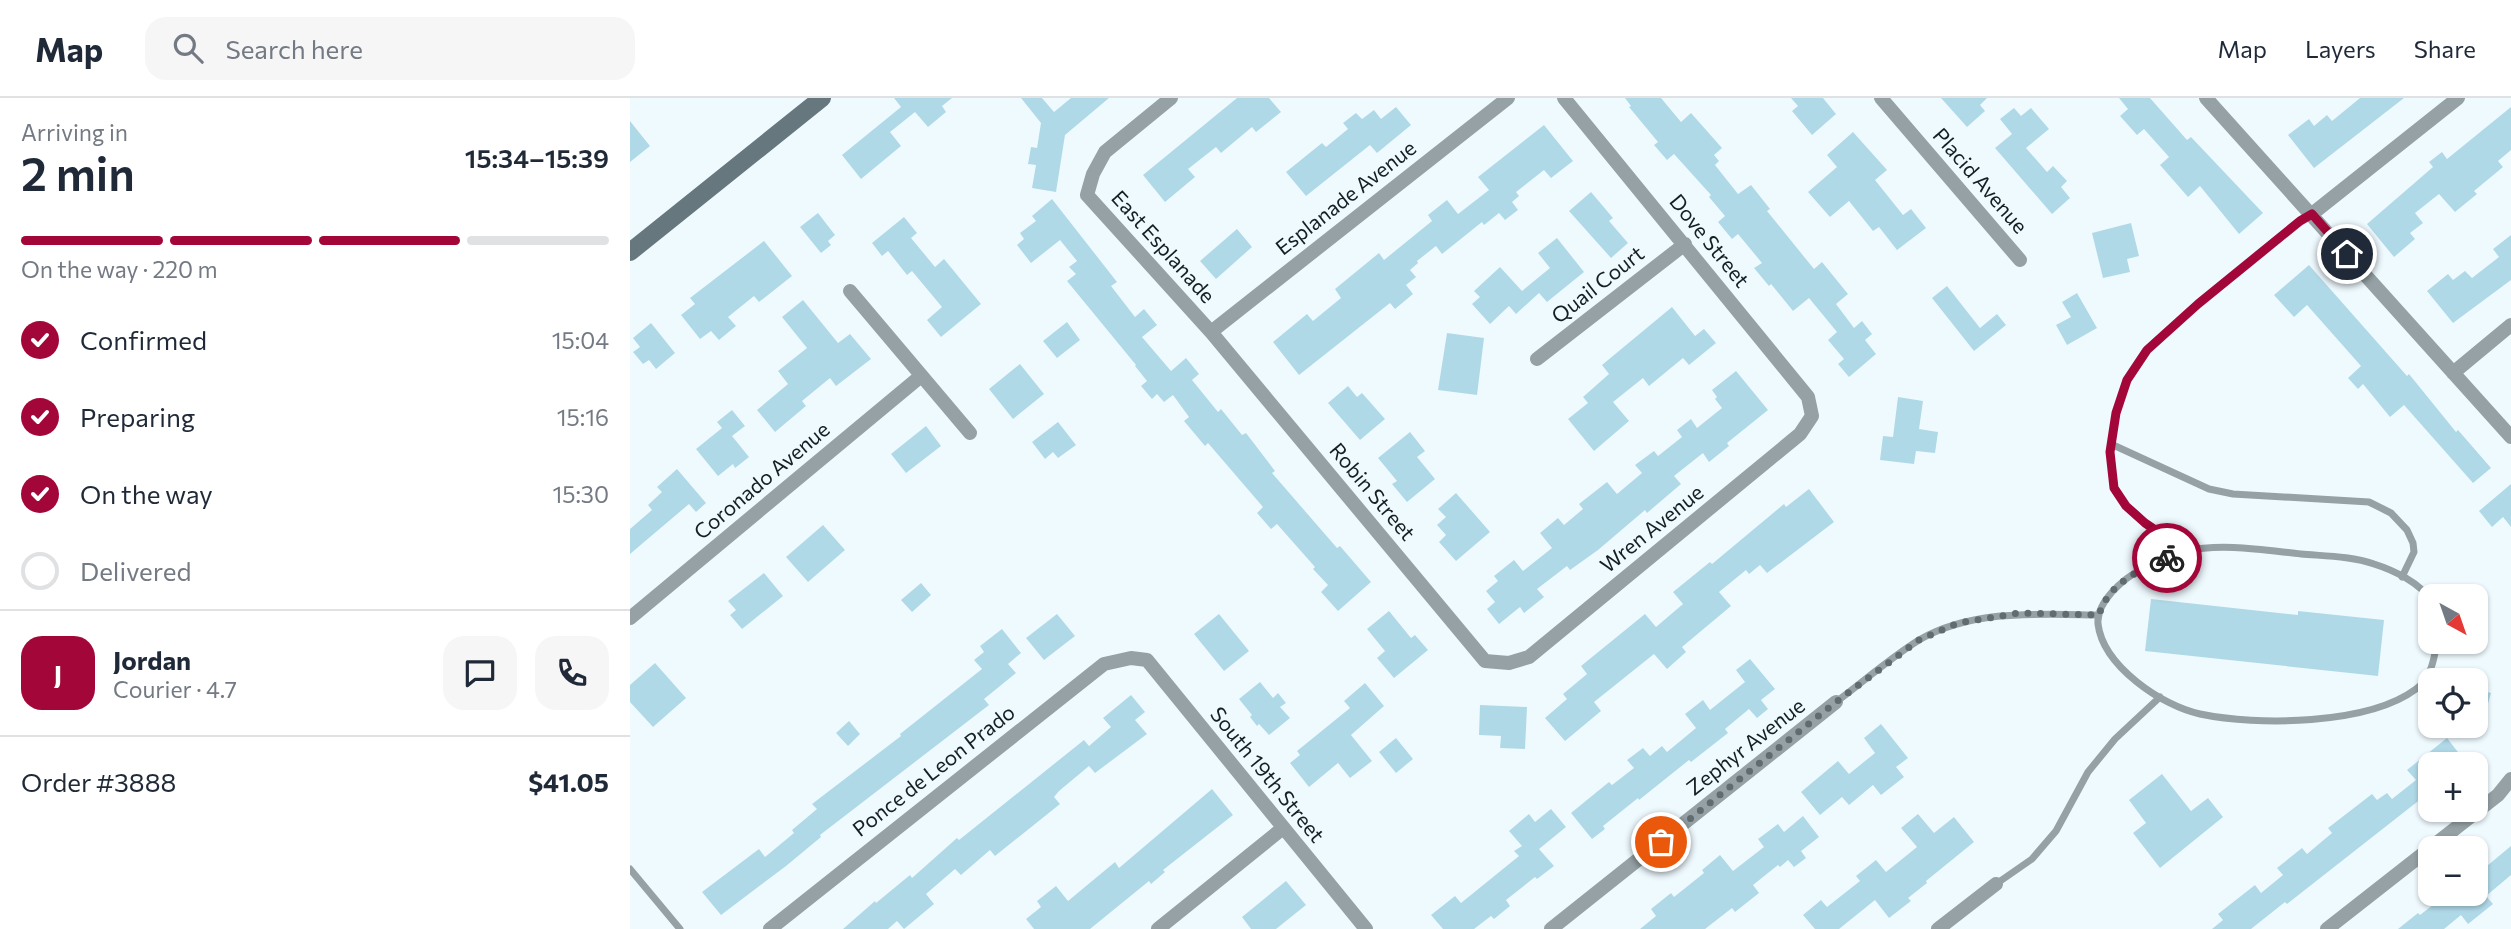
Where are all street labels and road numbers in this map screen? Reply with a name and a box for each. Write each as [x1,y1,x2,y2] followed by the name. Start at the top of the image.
[1929,122,2034,238] street label: Placid Avenue
[1270,134,1420,259] street label: Esplanade Avenue
[1107,185,1221,307] street label: East Esplanade
[1665,188,1755,292] street label: Dove Street
[1546,240,1648,328] street label: Quail Court
[688,416,834,544] street label: Coronado Avenue
[1325,437,1421,545] street label: Robin Street
[1594,479,1708,577] street label: Wren Avenue
[1681,692,1809,800] street label: Zephyr Avenue
[847,699,1019,841] street label: Ponce de Leon Prado
[1206,701,1330,847] street label: South 19th Street

